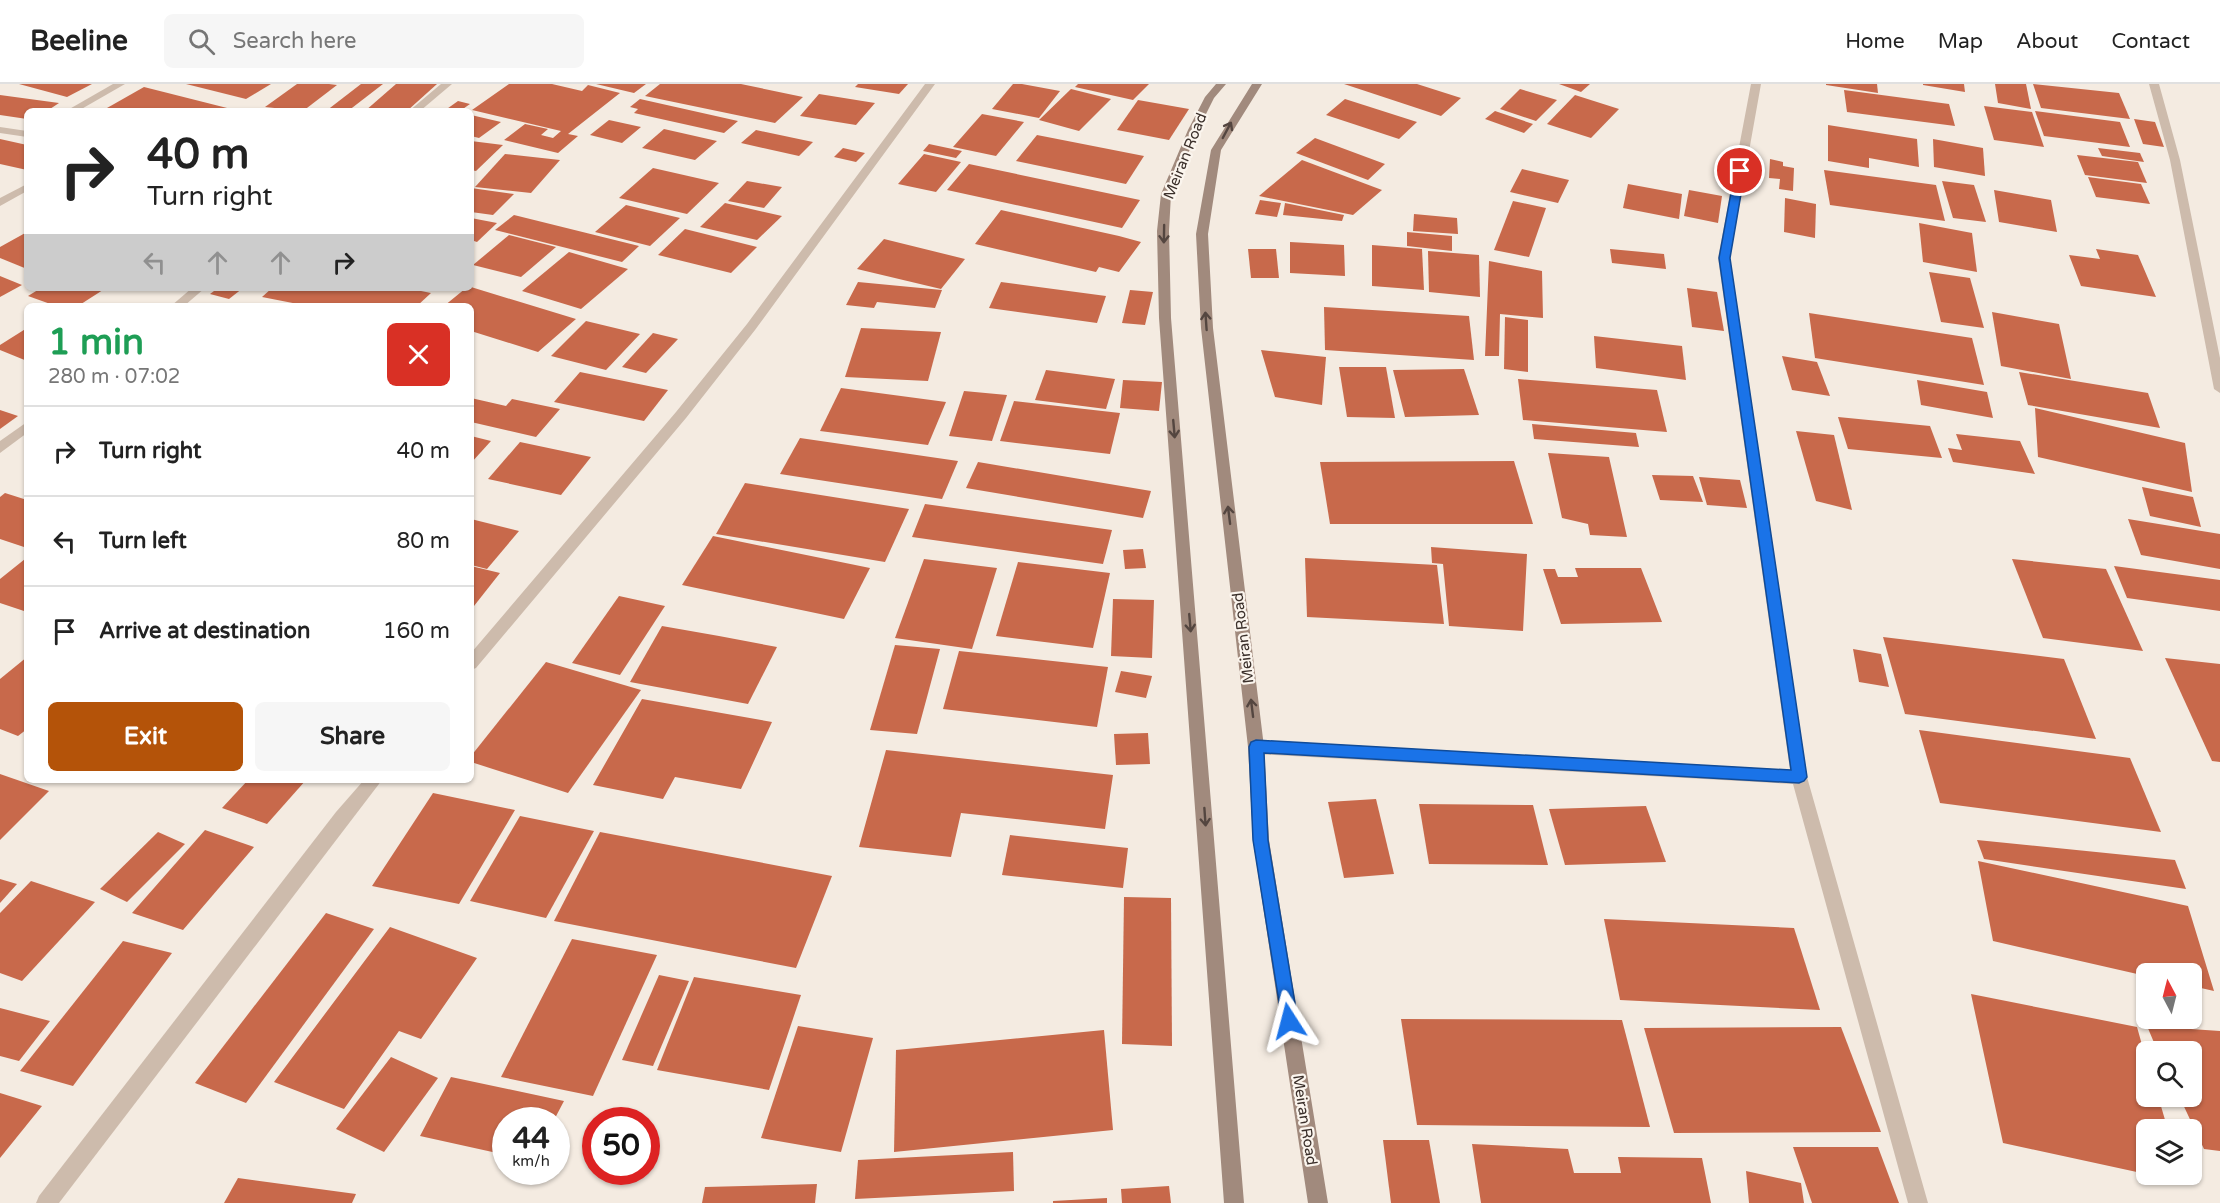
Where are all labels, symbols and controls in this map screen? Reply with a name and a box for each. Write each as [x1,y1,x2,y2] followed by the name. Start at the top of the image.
[164,14,584,68] search box
[30,24,128,58] text: Beeline
[185,25,218,58] icon: search
[233,28,357,54] text: Search here
[1845,29,1905,54] text: Home
[1938,29,1983,54] text: Map
[2016,29,2078,54] text: About
[2111,29,2190,54] text: Contact
[1160,110,1210,202] street label: Meiran Road
[1221,122,1233,139] one-way arrow
[147,129,249,180] text: 40 m
[48,132,126,210] icon: right
[1714,145,1765,196] pin
[1723,154,1756,187] icon: arrive
[147,180,273,213] text: Turn right
[1158,224,1170,244] one-way arrow
[138,246,171,279] icon: left
[201,246,234,279] icon: ahead
[264,246,297,279] icon: ahead
[327,246,360,279] icon: right
[1201,312,1212,332] one-way arrow
[48,321,144,364] text: 1 min
[387,323,450,386] button: close
[48,365,180,389] text: 280 m · 07:02
[1169,418,1180,438] one-way arrow
[48,435,81,468] icon: right
[99,438,201,464] text: Turn right
[396,438,450,464] text: 40 m
[1223,505,1234,525] one-way arrow
[48,525,81,558] icon: left
[99,528,187,554] text: Turn left
[396,528,450,554] text: 80 m
[1228,592,1258,684] street label: Meiran Road
[1185,613,1196,632] one-way arrow
[48,615,81,648] icon: arrive
[99,618,310,644] text: Arrive at destination
[383,618,450,644] text: 160 m
[1246,699,1257,719] one-way arrow
[48,702,243,771] button: Exit
[255,702,450,771] button: Share
[1200,807,1211,827] one-way arrow
[2136,963,2202,1029] north arrow
[2136,963,2202,1185] map controls
[1257,989,1321,1053] position arrow
[2136,1041,2202,1107] button: search
[1289,1073,1321,1167] street label: Meiran Road
[582,1107,660,1185] speed limit sign: 50
[2136,1119,2202,1185] button: layers
[512,1120,550,1157] text: 44
[512,1152,550,1170] text: km/h

